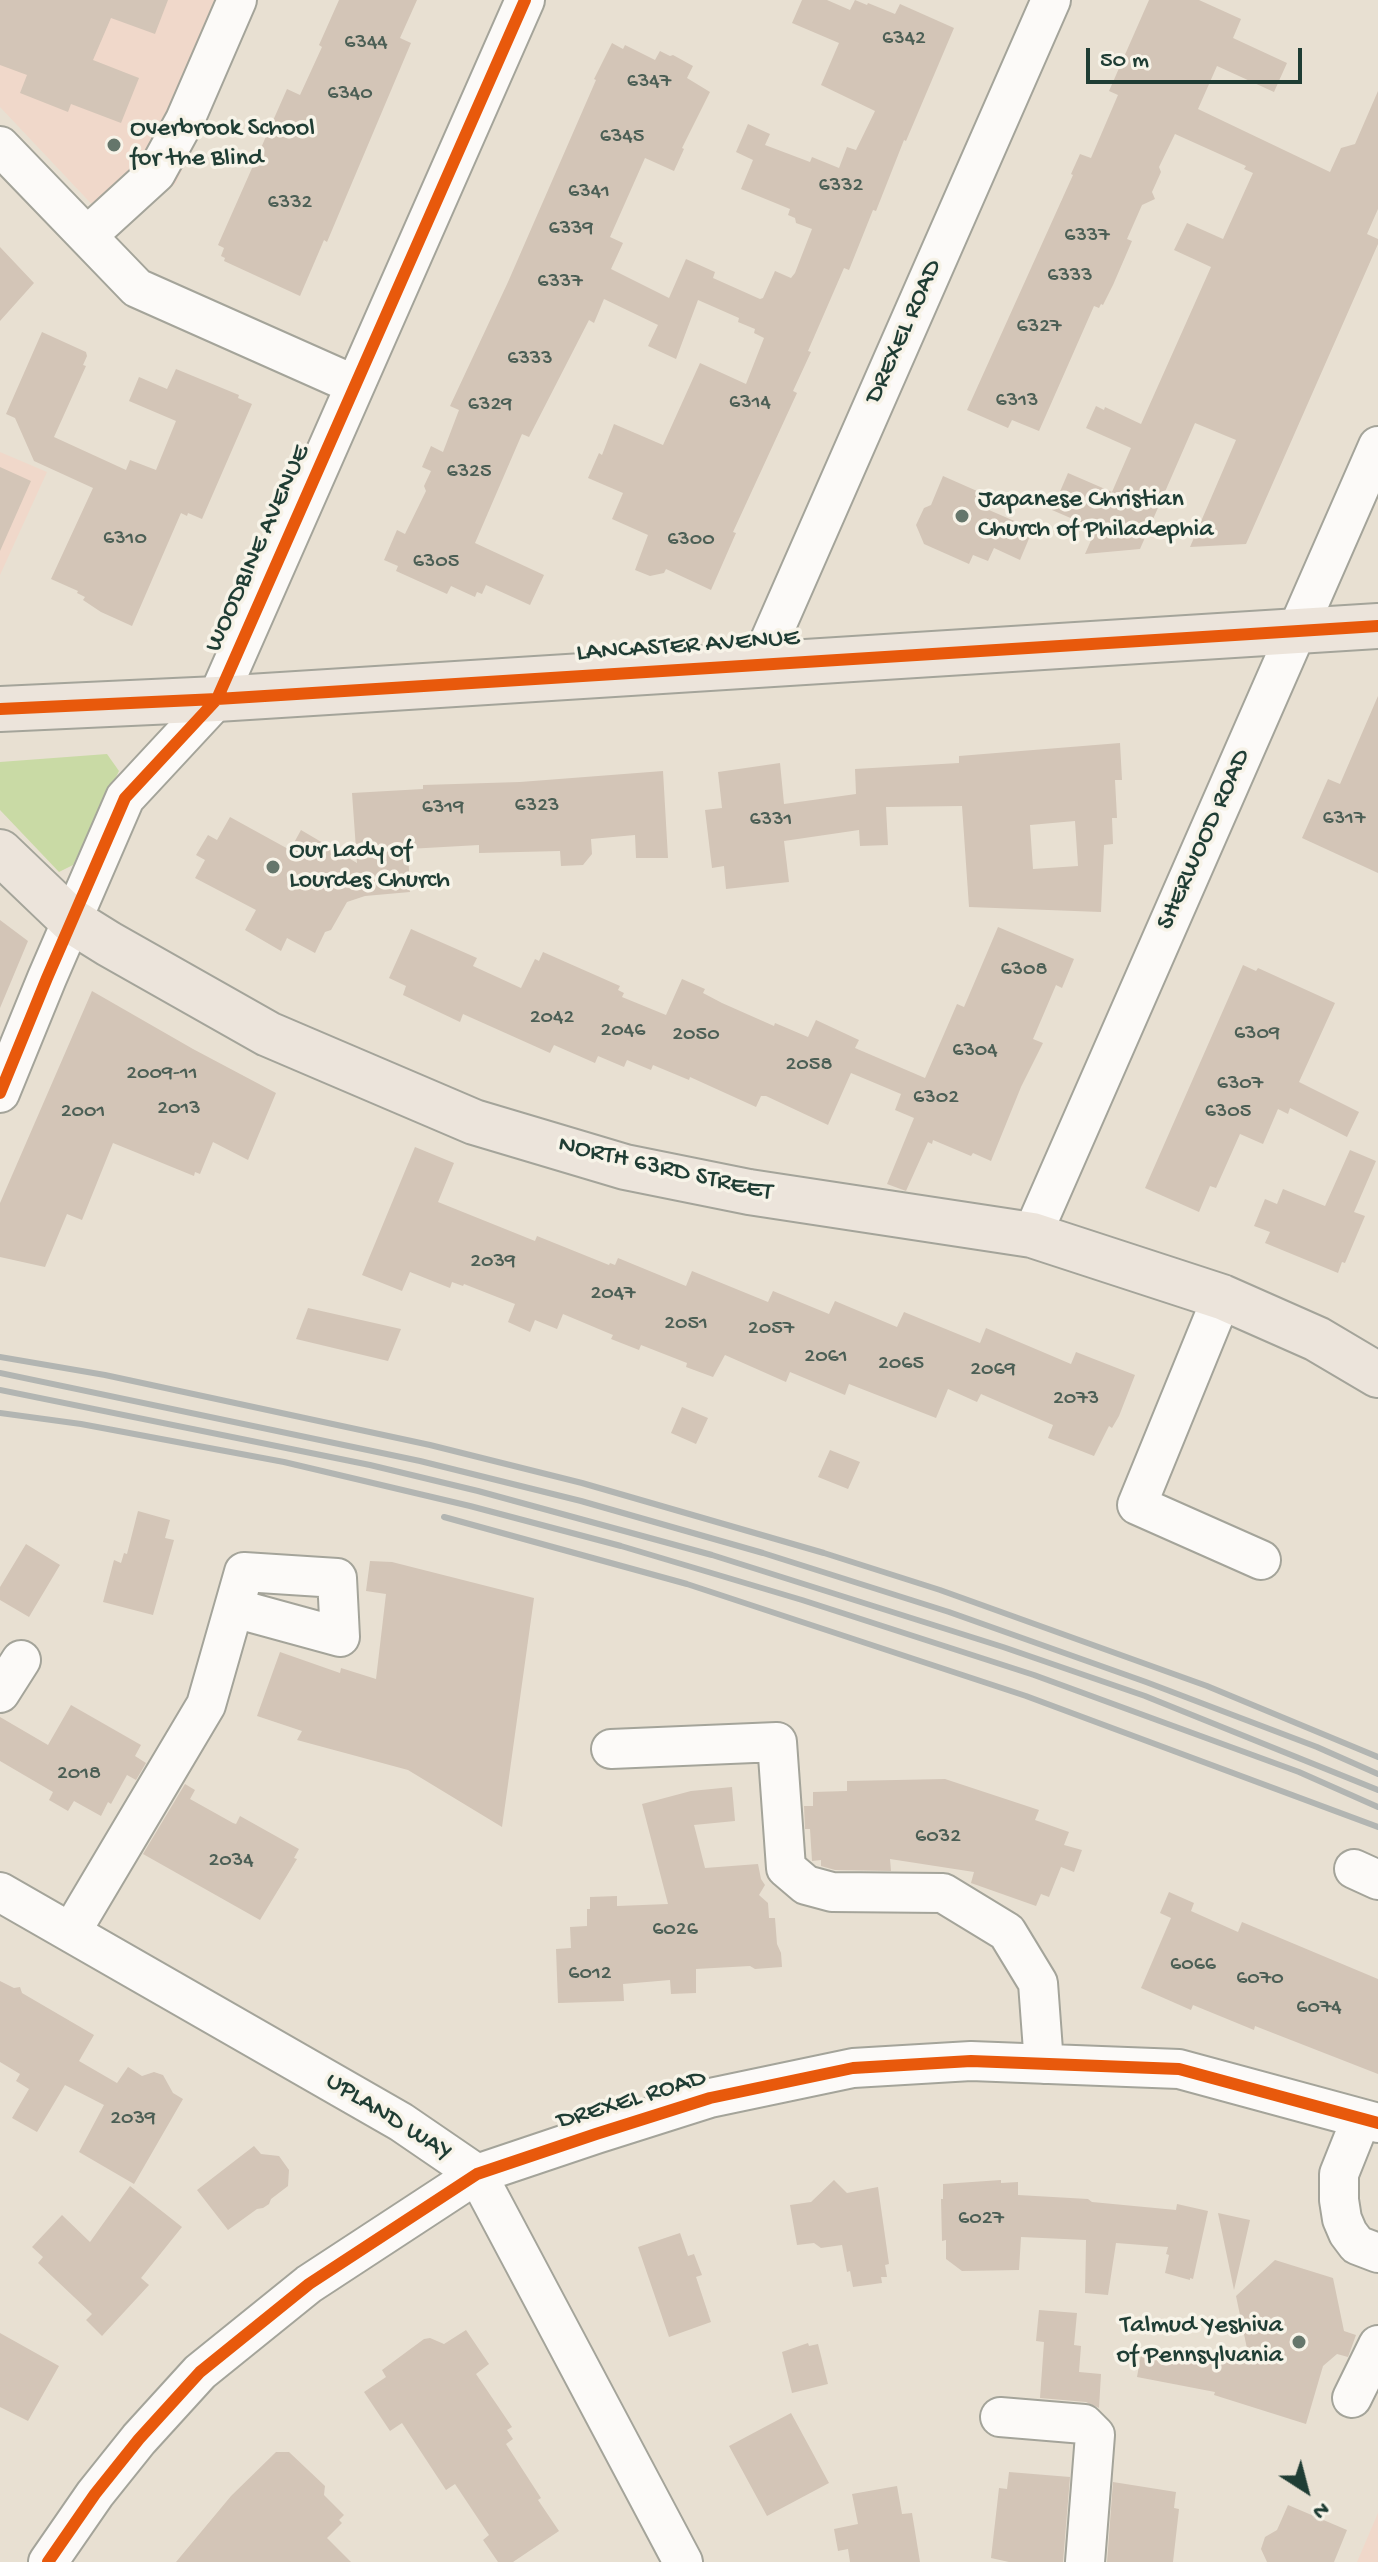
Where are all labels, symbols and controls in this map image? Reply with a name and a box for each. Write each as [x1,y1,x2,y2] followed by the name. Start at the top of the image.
[882,27,926,53] house number: 6342
[344,31,388,57] house number: 6344
[1090,32,1306,82] scale bar
[1100,47,1149,76] text: 50 m
[627,70,671,96] house number: 6347
[327,82,373,108] house number: 6340
[130,114,315,176] place label: Overbrook School for the Blind
[600,125,644,151] house number: 6345
[105,136,123,154] marker: Overbrook School for the Blind
[819,174,863,200] house number: 6332
[568,180,610,206] house number: 6341
[268,191,312,217] house number: 6332
[548,217,594,243] house number: 6339
[1064,224,1110,250] house number: 6337
[859,255,951,409] street label: DREXEL ROAD
[1047,264,1093,290] house number: 6333
[537,270,583,296] house number: 6337
[1017,315,1061,341] house number: 6327
[507,347,553,373] house number: 6333
[996,389,1038,415] house number: 6313
[729,391,771,417] house number: 6314
[468,393,512,419] house number: 6329
[199,441,319,657] street label: WOODBINE AVENUE
[447,460,491,486] house number: 6325
[978,485,1214,546] place label: Japanese Christian Church of Philadephia
[953,507,971,525] marker: Japanese Christian Church of Philadephia
[103,527,147,553] house number: 6310
[667,528,715,554] house number: 6300
[413,550,459,576] house number: 6305
[575,624,801,670] street label: LANCASTER AVENUE
[1151,745,1259,935] street label: SHERWOOD ROAD
[515,794,559,820] house number: 6323
[422,796,464,822] house number: 6319
[1323,807,1365,833] house number: 6317
[750,808,792,834] house number: 6331
[289,836,450,898] place label: Our Lady of Lourdes Church
[264,858,282,876] marker: Our Lady of Lourdes Church
[1000,958,1048,984] house number: 6308
[530,1006,574,1032] house number: 2042
[601,1019,645,1045] house number: 2046
[1234,1022,1280,1048] house number: 6309
[672,1023,720,1049] house number: 2050
[952,1039,998,1065] house number: 6304
[786,1053,832,1079] house number: 2058
[126,1062,198,1088] house number: 2009-11
[1217,1072,1263,1098] house number: 6307
[913,1086,959,1112] house number: 6302
[157,1097,201,1123] house number: 2013
[61,1100,105,1126] house number: 2001
[1205,1100,1251,1126] house number: 6305
[555,1130,775,1210] street label: NORTH 63RD STREET
[470,1250,516,1276] house number: 2039
[590,1282,636,1308] house number: 2047
[664,1312,708,1338] house number: 2051
[748,1317,794,1343] house number: 2057
[804,1345,848,1371] house number: 2061
[878,1352,924,1378] house number: 2065
[970,1358,1016,1384] house number: 2069
[1053,1387,1099,1413] house number: 2073
[57,1762,101,1788] house number: 2018
[915,1825,961,1851] house number: 6032
[208,1849,254,1875] house number: 2034
[652,1918,698,1944] house number: 6026
[1170,1953,1216,1979] house number: 6066
[568,1962,612,1988] house number: 6012
[1236,1967,1284,1993] house number: 6070
[1296,1996,1342,2022] house number: 6074
[554,2064,710,2138] street label: DREXEL ROAD
[319,2067,457,2169] street label: UPLAND WAY
[110,2107,156,2133] house number: 2039
[958,2207,1004,2233] house number: 6027
[1117,2311,1283,2372] place label: Talmud Yeshiva of Pennsylvania
[1290,2333,1308,2351] marker: Talmud Yeshiva of Pennsylvania
[1266,2450,1346,2530] north arrow
[1307,2495,1334,2524] text: N

